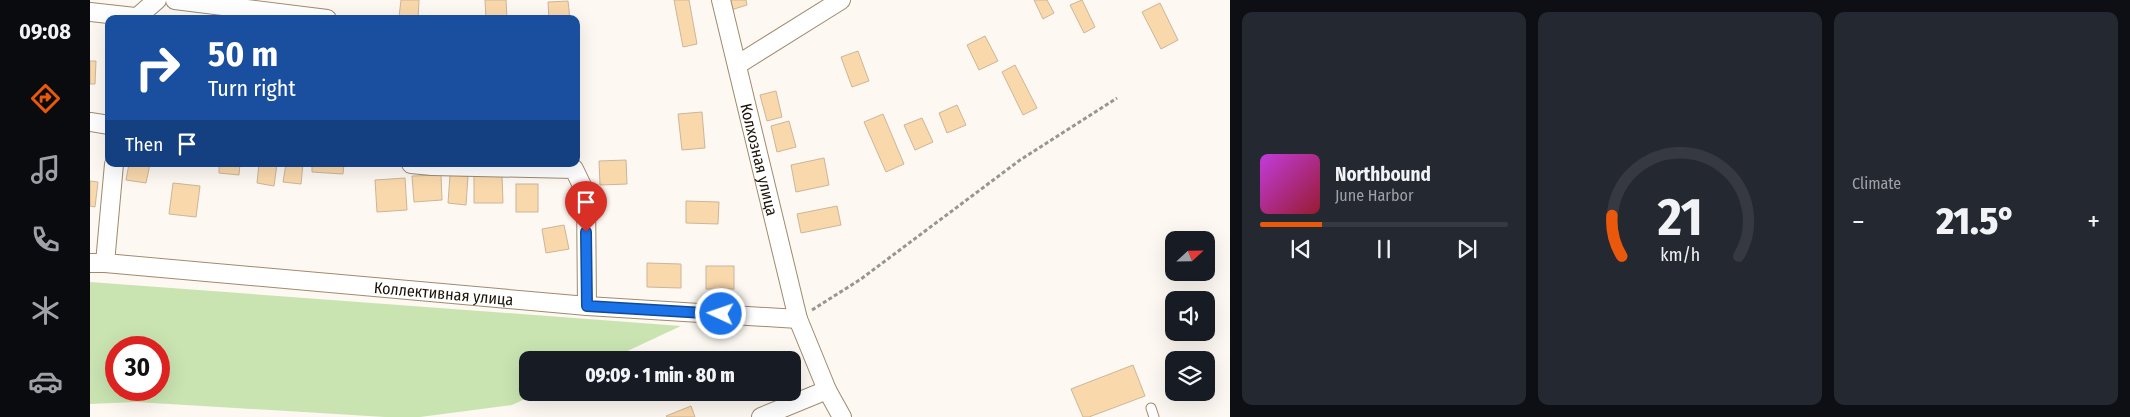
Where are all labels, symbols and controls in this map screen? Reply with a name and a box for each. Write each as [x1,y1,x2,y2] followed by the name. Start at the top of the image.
[19,18,71,45] text: 09:08
[208,33,278,75] text: 50 m
[125,35,190,100] icon: right
[208,75,296,102] text: Turn right
[28,81,63,116] icon: directions
[737,101,782,218] street label: Колхозная улица
[173,130,201,158] icon: arrive
[125,133,163,156] text: Then
[28,152,63,187] icon: music
[1335,163,1431,186] text: Northbound
[1852,174,1901,193] text: Climate
[565,181,607,232] pin
[1335,186,1413,205] text: June Harbor
[1656,186,1703,249] text: 21
[572,188,600,216] icon: arrive
[1936,198,2016,244] text: 21.5°
[1852,205,1865,238] text: −
[2087,205,2100,238] text: +
[28,222,63,257] icon: phone
[1165,231,1215,281] north arrow
[1165,231,1215,401] map controls
[1287,235,1315,263] icon: previous
[1370,235,1398,263] icon: pause
[1453,235,1481,263] icon: next
[1660,244,1700,266] text: km/h
[373,278,514,309] street label: Коллективная улица
[694,287,746,339] position arrow
[1165,291,1215,341] button: sound
[28,293,63,328] icon: climate
[105,336,170,401] speed limit sign: 30
[1165,351,1215,401] button: layers
[28,364,63,399] icon: car
[585,364,735,387] text: 09:09 · 1 min · 80 m

